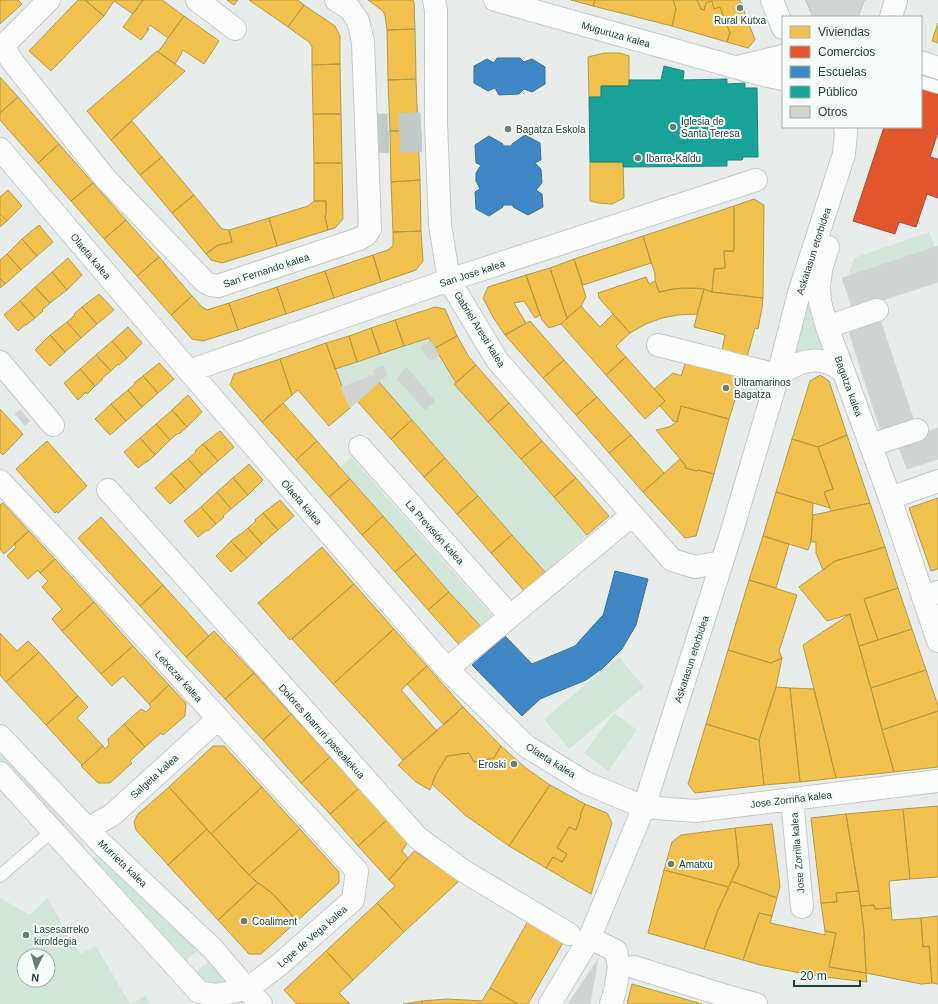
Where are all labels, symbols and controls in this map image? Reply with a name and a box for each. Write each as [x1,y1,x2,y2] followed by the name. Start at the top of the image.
[735,3,745,13] marker: Rural Kutxa
[714,15,767,26] place label: Rural Kutxa
[782,16,922,128] legend
[580,19,652,50] street label: Muguruza kalea
[818,25,870,39] text: Viviendas
[818,45,875,59] text: Comercios
[818,65,867,79] text: Escuelas
[818,85,858,99] text: Público
[818,105,847,119] text: Otros
[681,116,740,139] place label: Iglesia de Santa Teresa
[668,122,678,132] marker: Iglesia de Santa Teresa
[503,124,513,134] marker: Bagatza Eskola
[516,124,586,135] place label: Bagatza Eskola
[633,153,643,163] marker: Ibarra-Kaldu
[646,153,701,164] place label: Ibarra-Kaldu
[794,206,833,296] street label: Askatasun etorbidea
[68,231,113,282] street label: Olaeta kalea
[222,251,311,290] street label: San Fernando kalea
[438,258,507,289] street label: San Jose kalea
[452,290,507,369] street label: Gabriel Aresti kalea
[833,355,865,418] street label: Bagatza kalea
[734,377,791,400] place label: Ultramarinos Bagatza
[721,383,731,393] marker: Ultramarinos Bagatza
[279,478,324,527] street label: Olaeta kalea
[403,498,466,567] street label: La Previsión kalea
[672,614,711,704] street label: Askatasun etorbidea
[153,648,205,705] street label: Letxezar kalea
[276,682,367,781] street label: Dolores Ibarruri pasealekua
[524,741,578,780] street label: Olaeta kalea
[128,752,181,801] street label: Salgeta kalea
[478,759,506,770] place label: Eroski
[509,759,519,769] marker: Eroski
[750,789,833,810] street label: Jose Zorriña kalea
[788,812,807,894] street label: Jose Zorrilla kalea
[96,837,150,890] street label: Murrieta kalea
[666,859,676,869] marker: Amatxu
[679,859,713,870] place label: Amatxu
[275,903,350,970] street label: Lope de Vega kalea
[239,916,249,926] marker: Coaliment
[252,916,297,927] place label: Coaliment
[34,924,89,947] place label: Lasesarreko kiroldegia
[21,930,31,940] marker: Lasesarreko kiroldegia
[16,948,56,988] north arrow
[794,962,860,988] scale bar
[800,969,827,983] text: 20 m
[31,972,40,984] text: N

